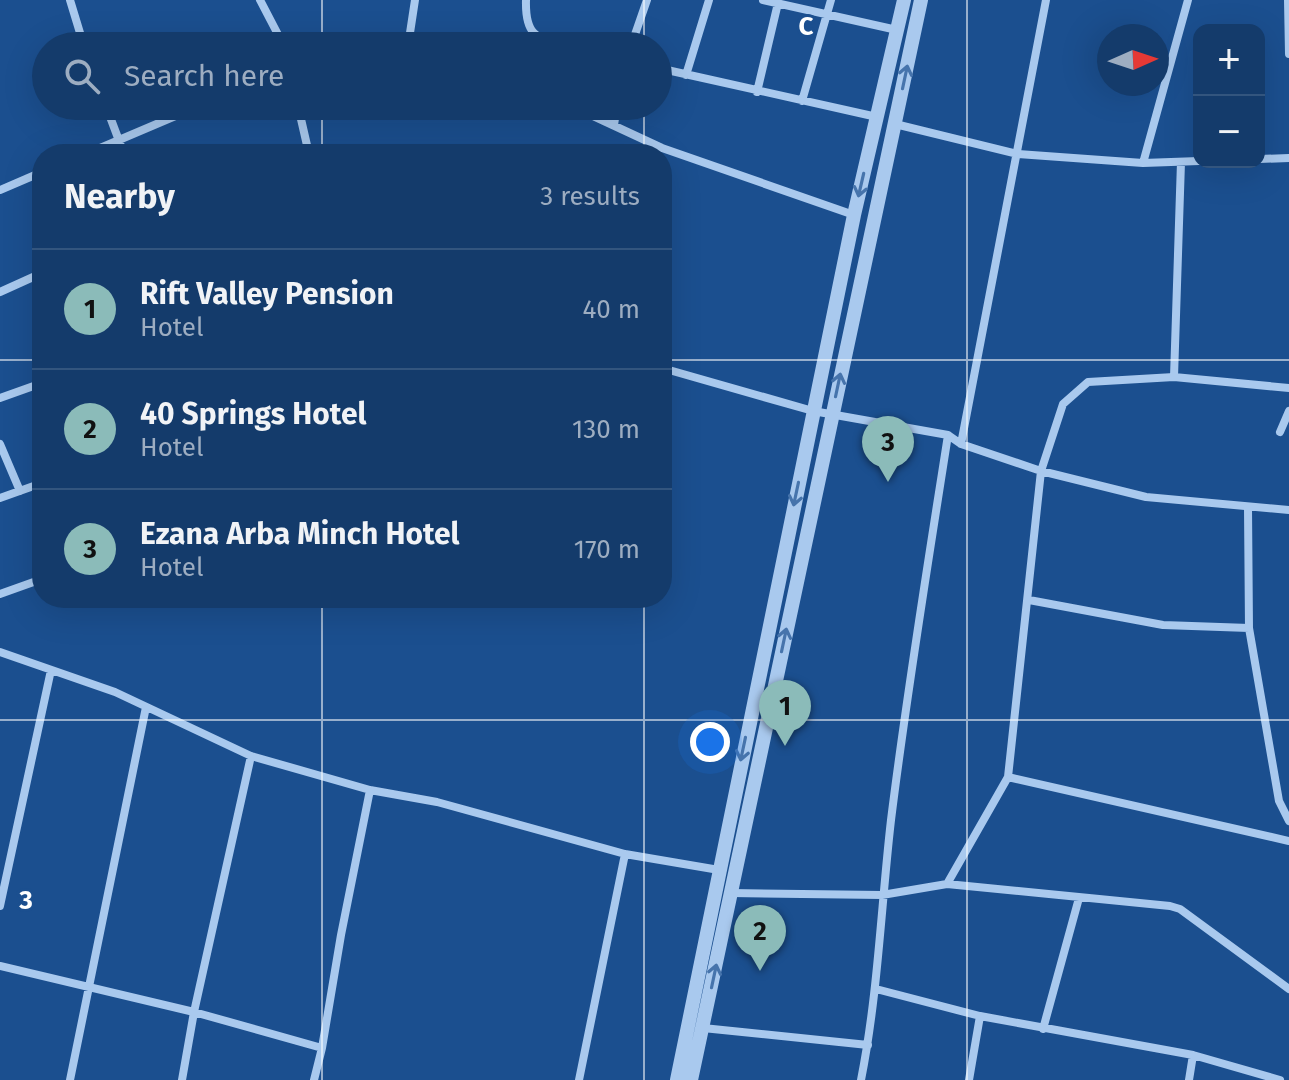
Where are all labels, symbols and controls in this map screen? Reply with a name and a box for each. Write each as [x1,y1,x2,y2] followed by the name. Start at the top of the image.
[799,11,814,42] text: C
[1097,24,1169,96] north arrow
[1193,24,1265,168] map controls
[1193,24,1265,96] button: +
[32,32,672,120] search box
[60,54,104,98] icon: search
[124,58,284,94] text: Search here
[898,64,913,90] one-way arrow
[1193,96,1265,168] button: −
[853,172,868,198] one-way arrow
[64,176,175,217] text: Nearby
[540,181,640,212] text: 3 results
[140,276,394,312] text: Rift Valley Pension
[84,294,96,325] text: 1
[582,294,640,325] text: 40 m
[140,312,204,343] text: Hotel
[831,373,846,399] one-way arrow
[140,396,366,432] text: 40 Springs Hotel
[83,414,97,445] text: 2
[572,414,640,445] text: 130 m
[862,416,914,482] pin: 3
[140,432,204,463] text: Hotel
[788,481,803,507] one-way arrow
[140,516,459,552] text: Ezana Arba Minch Hotel
[83,534,97,565] text: 3
[574,534,640,565] text: 170 m
[140,552,204,583] text: Hotel
[777,627,792,653] one-way arrow
[759,680,811,746] pin: 1
[690,722,730,762] your location
[735,736,750,761] one-way arrow
[18,885,33,916] text: 3
[734,905,786,971] pin: 2
[707,964,722,990] one-way arrow

